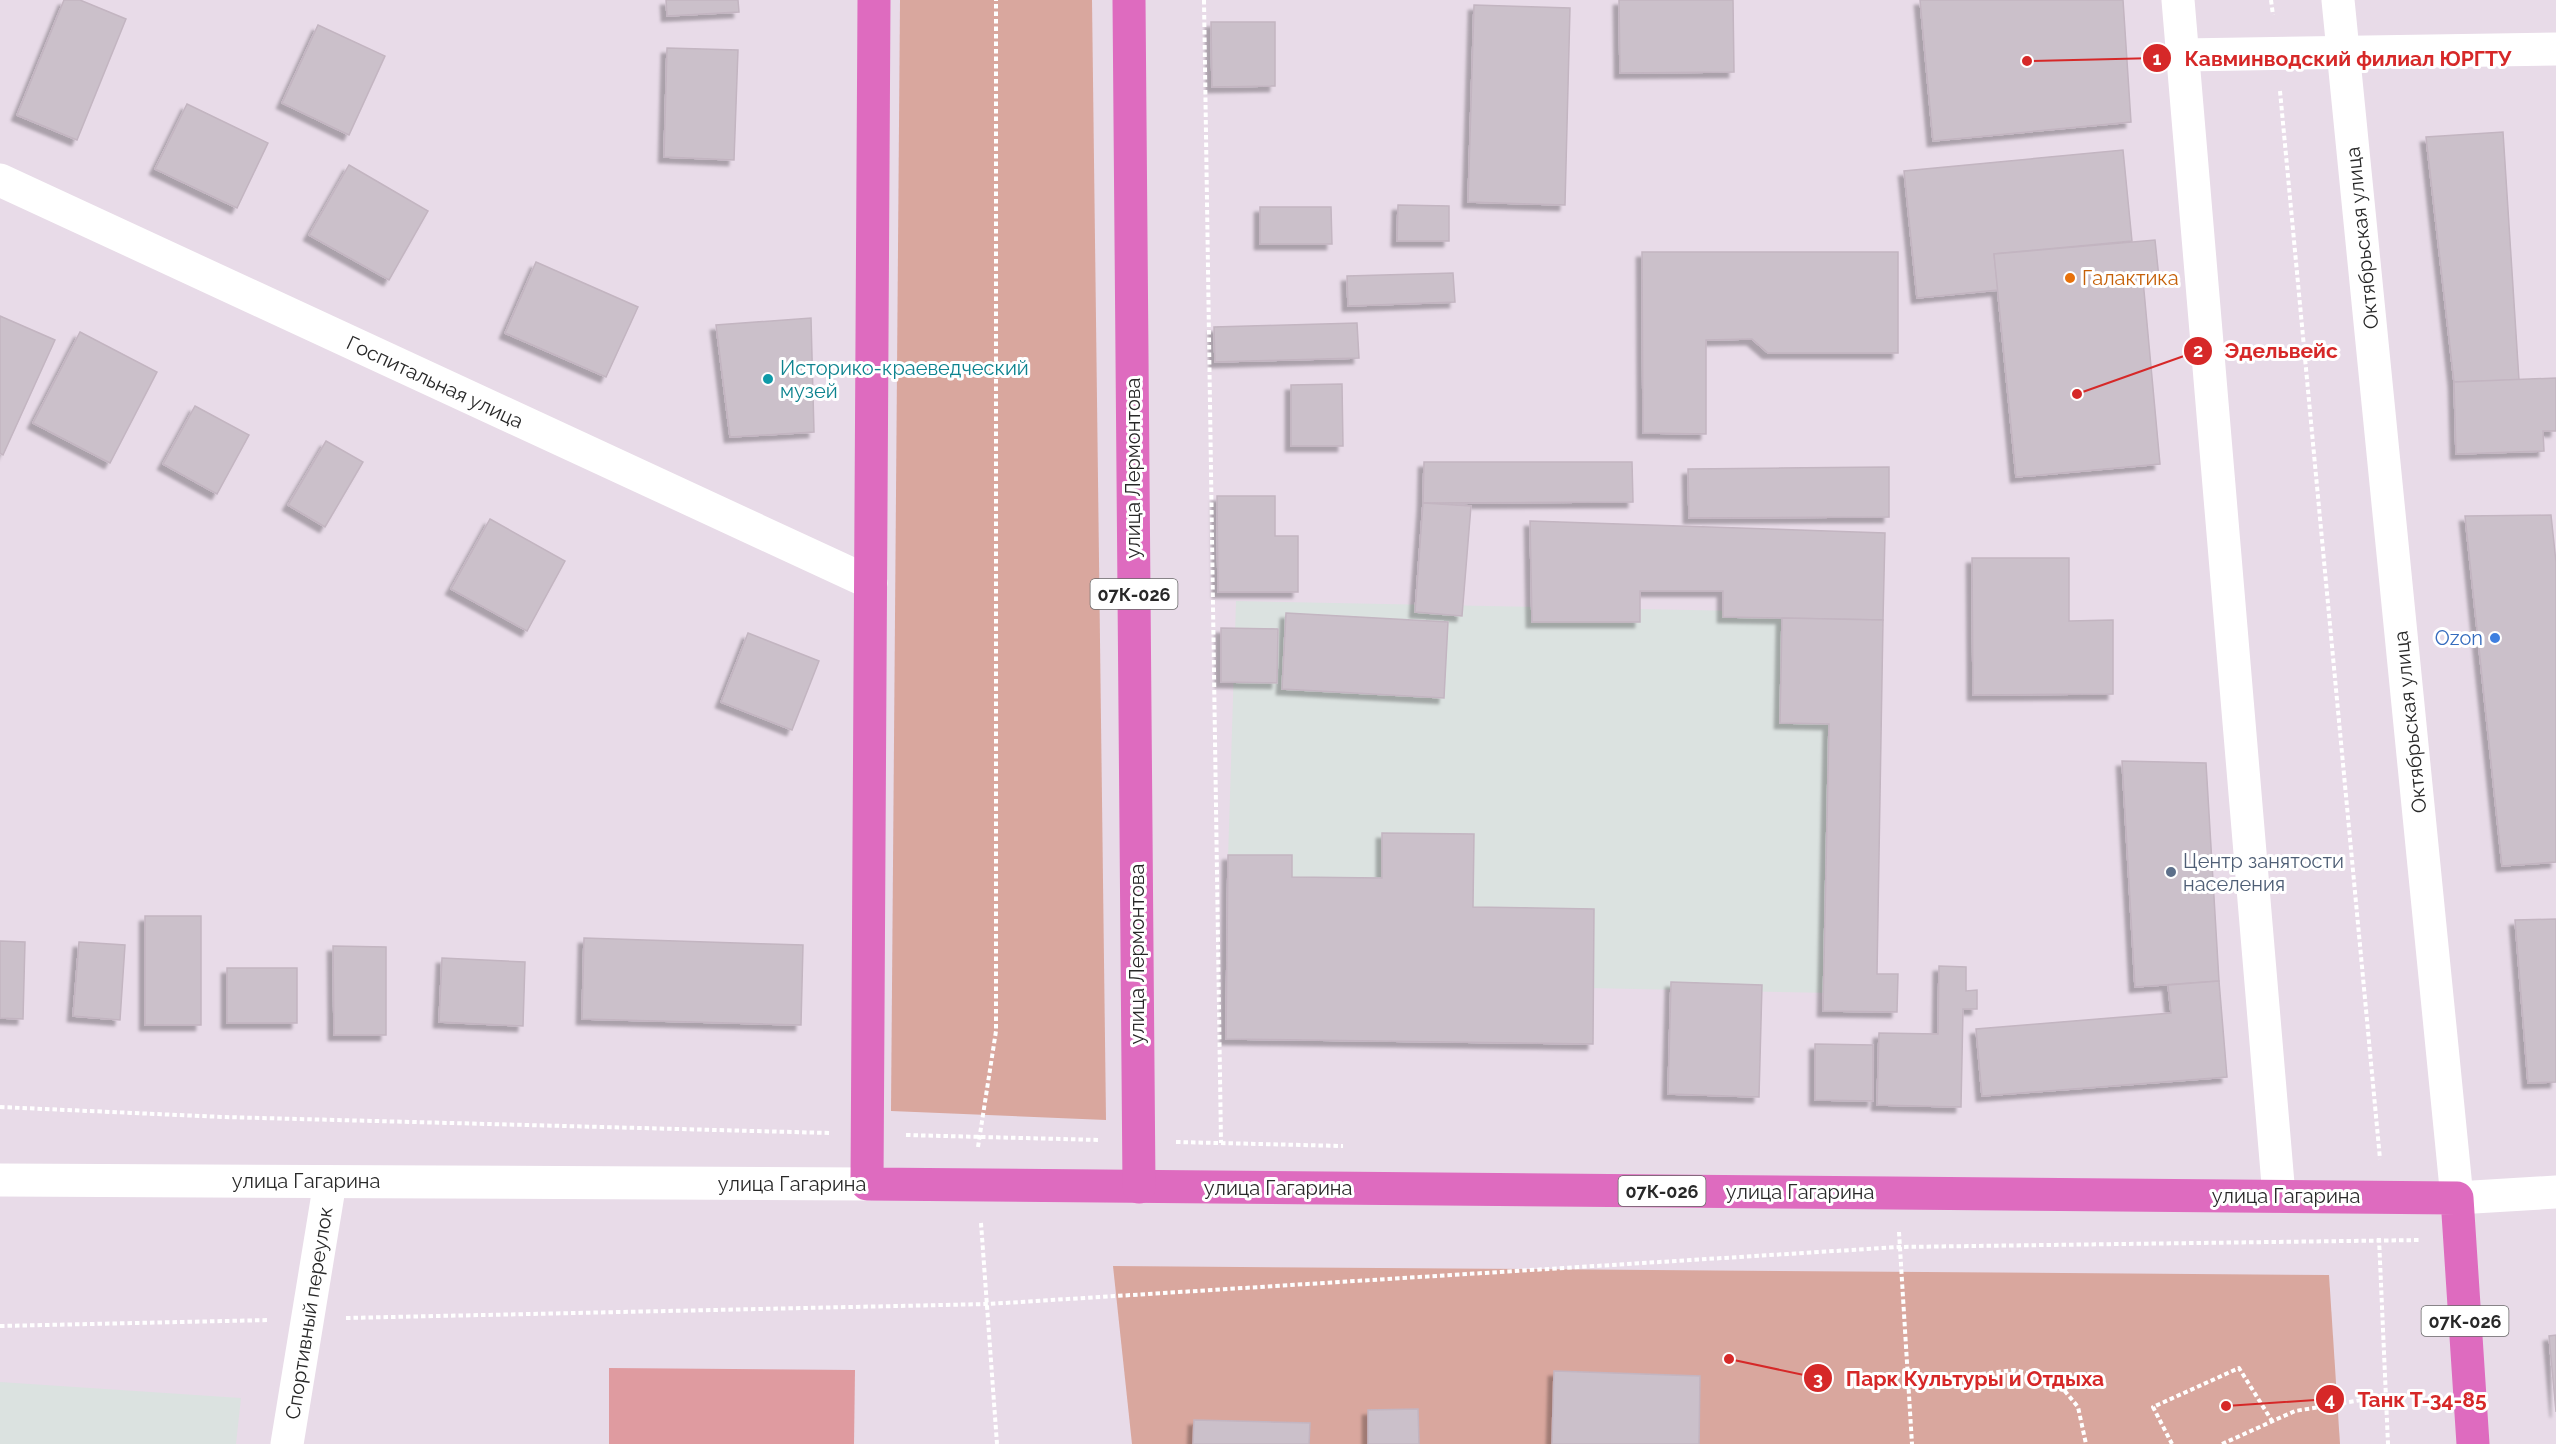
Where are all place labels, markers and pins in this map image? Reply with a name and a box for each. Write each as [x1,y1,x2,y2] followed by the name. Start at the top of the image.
[2142,39,2523,78] callout: Кавминводский филиал ЮРГТУ
[2082,266,2179,290] place label: Галактика
[2063,271,2077,285] marker: Галактика
[2183,331,2350,370] callout: Эдельвейс
[780,356,1029,403] place label: Историко-краеведческий музей
[761,372,775,386] marker: Историко-краеведческий музей
[2435,626,2483,650] place label: Ozon
[2488,631,2502,645] marker: Ozon
[2183,849,2344,896] place label: Центр занятости населения
[2164,865,2178,879] marker: Центр занятости населения
[1803,1359,2116,1398] callout: Парк Культуры и Отдыха
[2315,1380,2499,1419] callout: Танк Т-34-85

